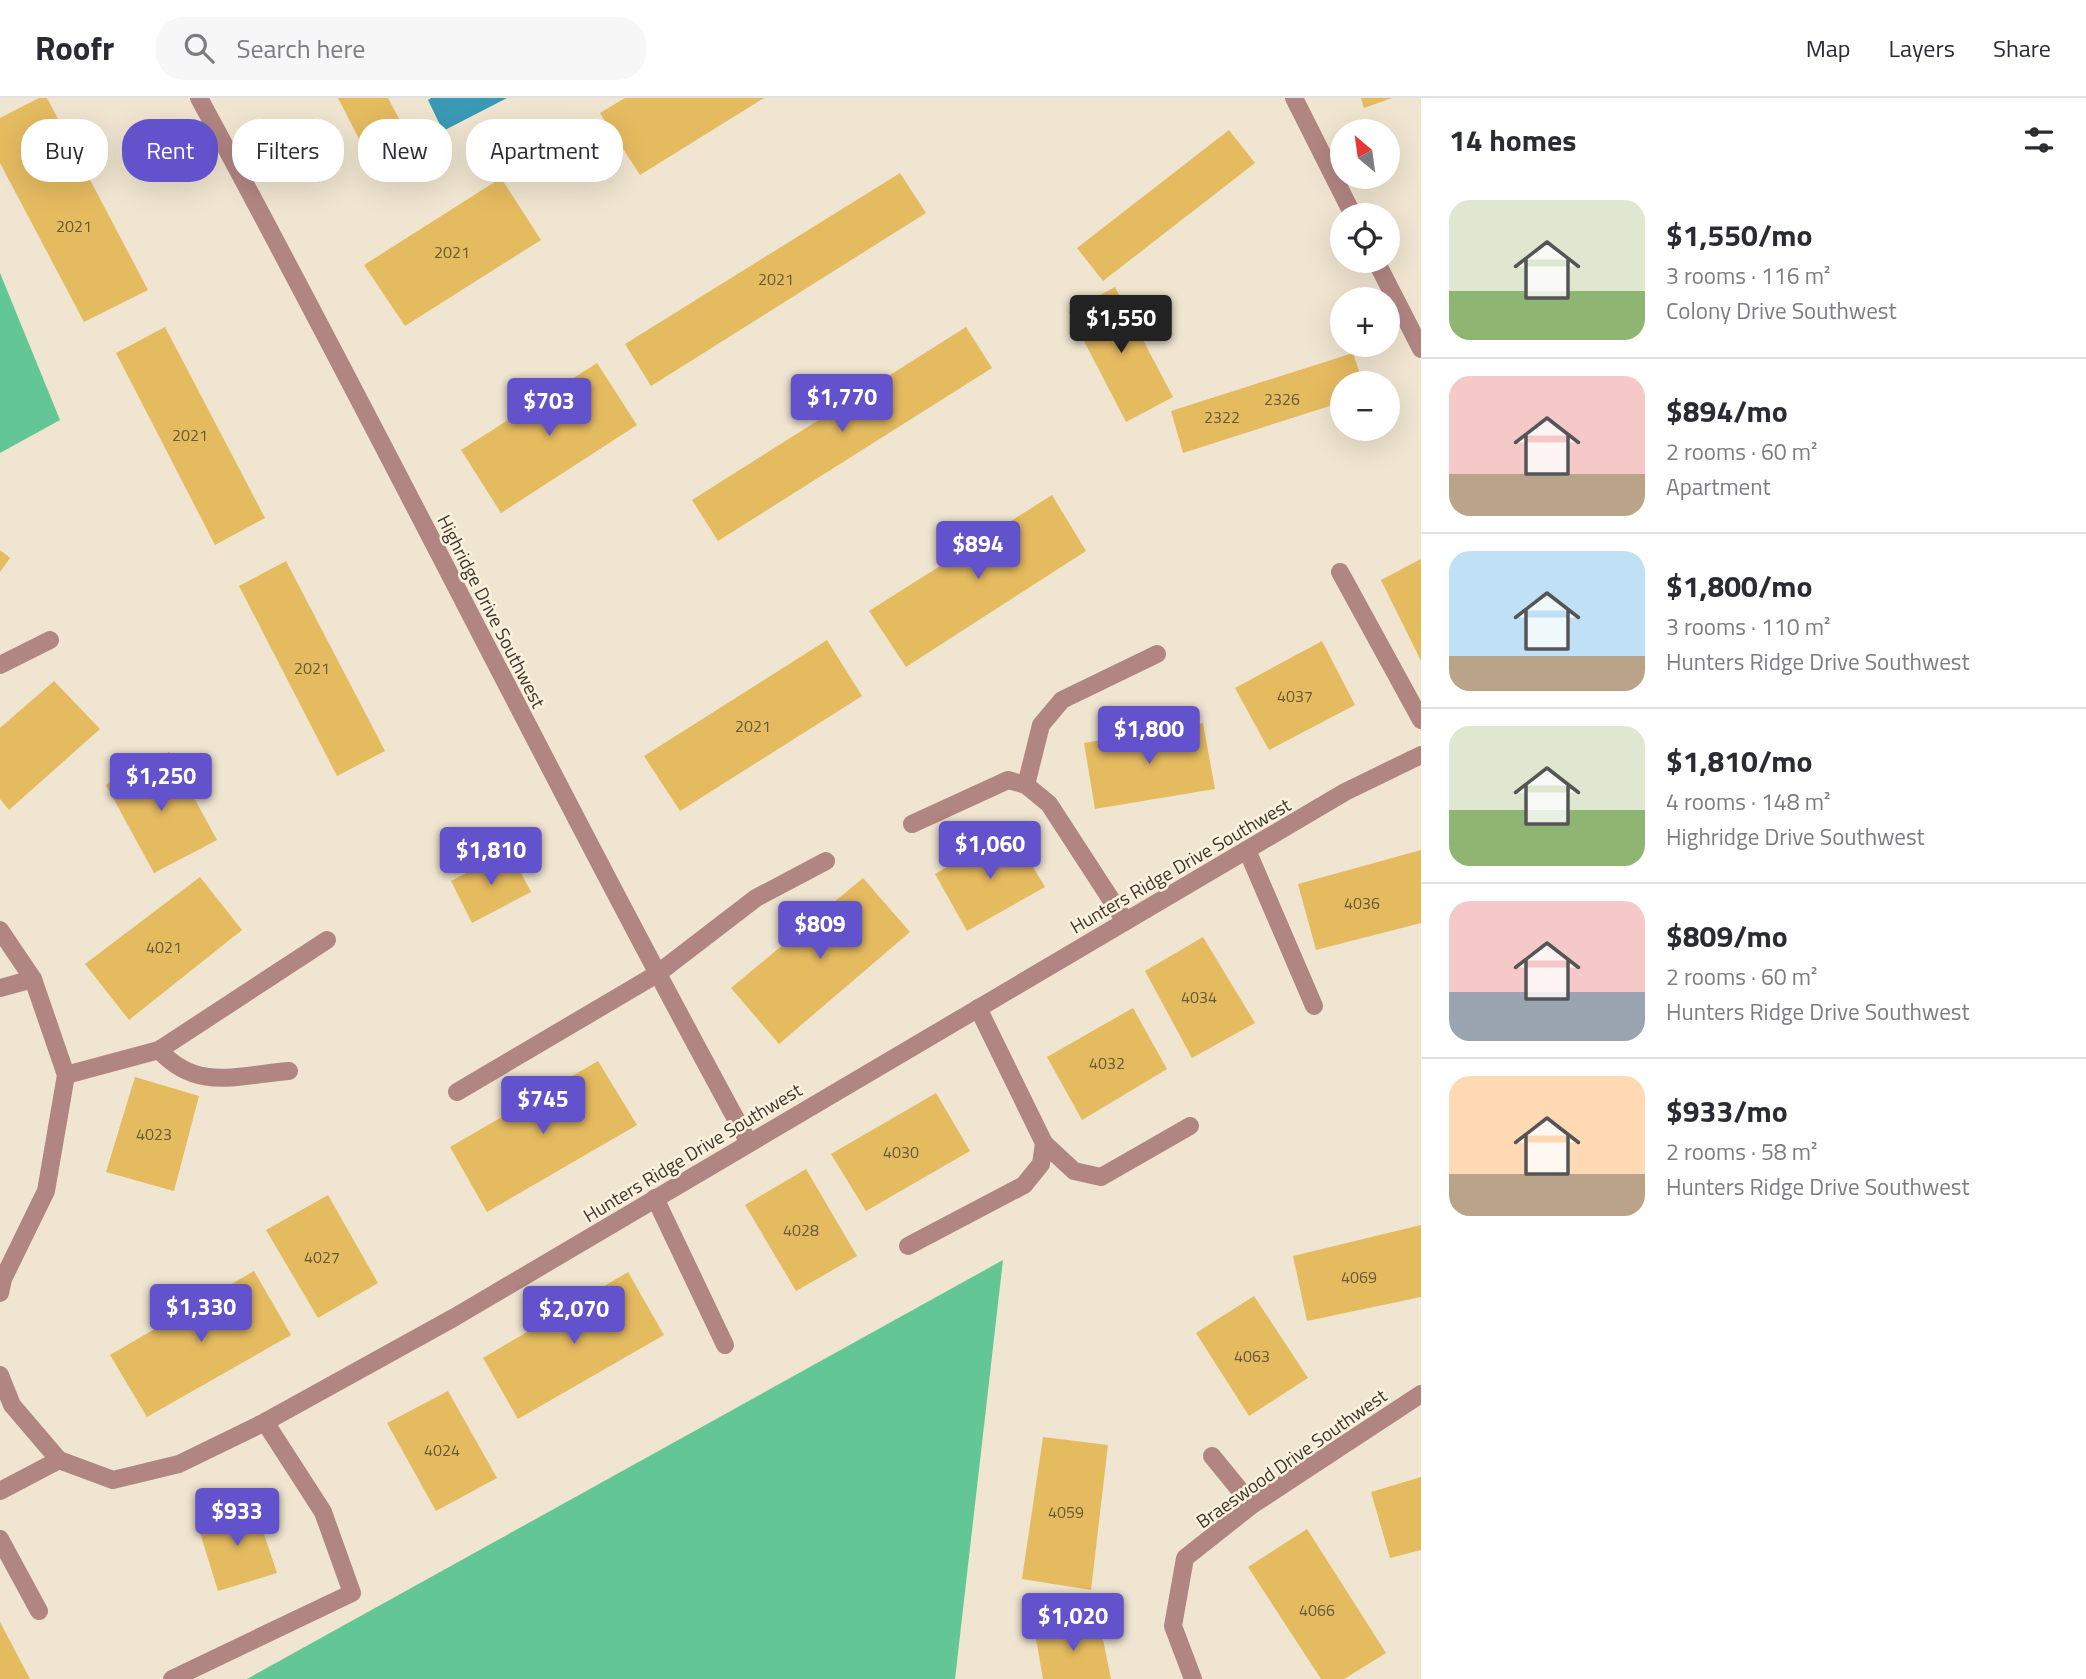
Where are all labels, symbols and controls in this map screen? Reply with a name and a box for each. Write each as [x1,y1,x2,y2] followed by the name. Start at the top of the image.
[156,17,646,80] search box
[35,23,114,73] text: Roofr
[180,29,218,67] icon: search
[236,29,365,68] text: Search here
[1806,30,1851,66] text: Map
[1889,30,1955,66] text: Layers
[1993,30,2051,66] text: Share
[1449,117,1576,163] text: 14 homes
[21,119,108,182] chip: Buy
[122,119,218,182] chip: Rent
[232,119,344,182] chip: Filters
[358,119,452,182] chip: New
[466,119,623,182] chip: Apartment
[1330,119,1400,189] north arrow
[1330,119,1400,441] map controls
[2020,121,2058,159] icon: filters
[1330,203,1400,273] button: locate
[1666,212,1812,258] text: $1,550/mo
[56,214,92,238] house number: 2021
[1505,228,1589,312] icon: home
[434,240,470,264] house number: 2021
[1666,258,1830,293] text: 3 rooms · 116 m²
[758,267,794,291] house number: 2021
[1330,287,1400,357] button: +
[1666,293,1897,328] text: Colony Drive Southwest
[1064,296,1178,355] pin: $1,550
[1086,300,1156,335] text: $1,550
[1330,371,1400,441] button: −
[785,374,899,434] pin: $1,770
[508,378,590,438] pin: $703
[807,379,877,414] text: $1,770
[523,383,575,418] text: $703
[1264,387,1300,411] house number: 2326
[1666,388,1788,434] text: $894/mo
[1505,404,1589,488] icon: home
[1204,405,1240,429] house number: 2322
[172,423,208,447] house number: 2021
[1666,434,1817,469] text: 2 rooms · 60 m²
[1666,469,1771,504] text: Apartment
[431,509,554,713] street label: Highridge Drive Southwest
[937,522,1019,581] pin: $894
[952,526,1004,561] text: $894
[1666,563,1812,609] text: $1,800/mo
[1505,579,1589,663] icon: home
[1666,609,1830,644] text: 3 rooms · 110 m²
[1666,644,1970,679] text: Hunters Ridge Drive Southwest
[294,656,330,680] house number: 2021
[1277,684,1313,708] house number: 4037
[1092,706,1206,766] pin: $1,800
[1114,711,1184,746] text: $1,800
[735,714,771,738] house number: 2021
[1666,738,1812,784] text: $1,810/mo
[104,754,218,813] pin: $1,250
[1505,754,1589,838] icon: home
[126,758,196,793] text: $1,250
[1666,784,1830,819] text: 4 rooms · 148 m²
[1064,790,1296,940] street label: Hunters Ridge Drive Southwest
[1666,819,1925,854] text: Highridge Drive Southwest
[933,822,1047,881] pin: $1,060
[955,826,1025,861] text: $1,060
[434,828,548,887] pin: $1,810
[456,832,526,867] text: $1,810
[1344,891,1380,915] house number: 4036
[779,902,861,961] pin: $809
[794,906,846,941] text: $809
[1666,913,1788,959] text: $809/mo
[1505,929,1589,1013] icon: home
[146,935,182,959] house number: 4021
[1666,959,1817,994] text: 2 rooms · 60 m²
[1181,985,1217,1009] house number: 4034
[1666,994,1970,1029] text: Hunters Ridge Drive Southwest
[1089,1051,1125,1075] house number: 4032
[577,1075,807,1229] street label: Hunters Ridge Drive Southwest
[502,1076,584,1136] pin: $745
[517,1081,569,1116] text: $745
[1666,1088,1788,1134] text: $933/mo
[1505,1104,1589,1188] icon: home
[136,1122,172,1146] house number: 4023
[1666,1134,1817,1169] text: 2 rooms · 58 m²
[883,1140,919,1164] house number: 4030
[1666,1169,1970,1204] text: Hunters Ridge Drive Southwest
[783,1218,819,1242] house number: 4028
[304,1245,340,1269] house number: 4027
[1341,1265,1377,1289] house number: 4069
[144,1284,258,1344] pin: $1,330
[517,1286,631,1346] pin: $2,070
[166,1289,236,1324] text: $1,330
[539,1291,609,1326] text: $2,070
[1234,1344,1270,1368] house number: 4063
[1190,1381,1393,1535] street label: Braeswood Drive Southwest
[424,1438,460,1462] house number: 4024
[196,1488,278,1548] pin: $933
[211,1493,263,1528] text: $933
[1048,1500,1084,1524] house number: 4059
[1016,1594,1130,1653] pin: $1,020
[1038,1598,1108,1633] text: $1,020
[1299,1598,1335,1622] house number: 4066

